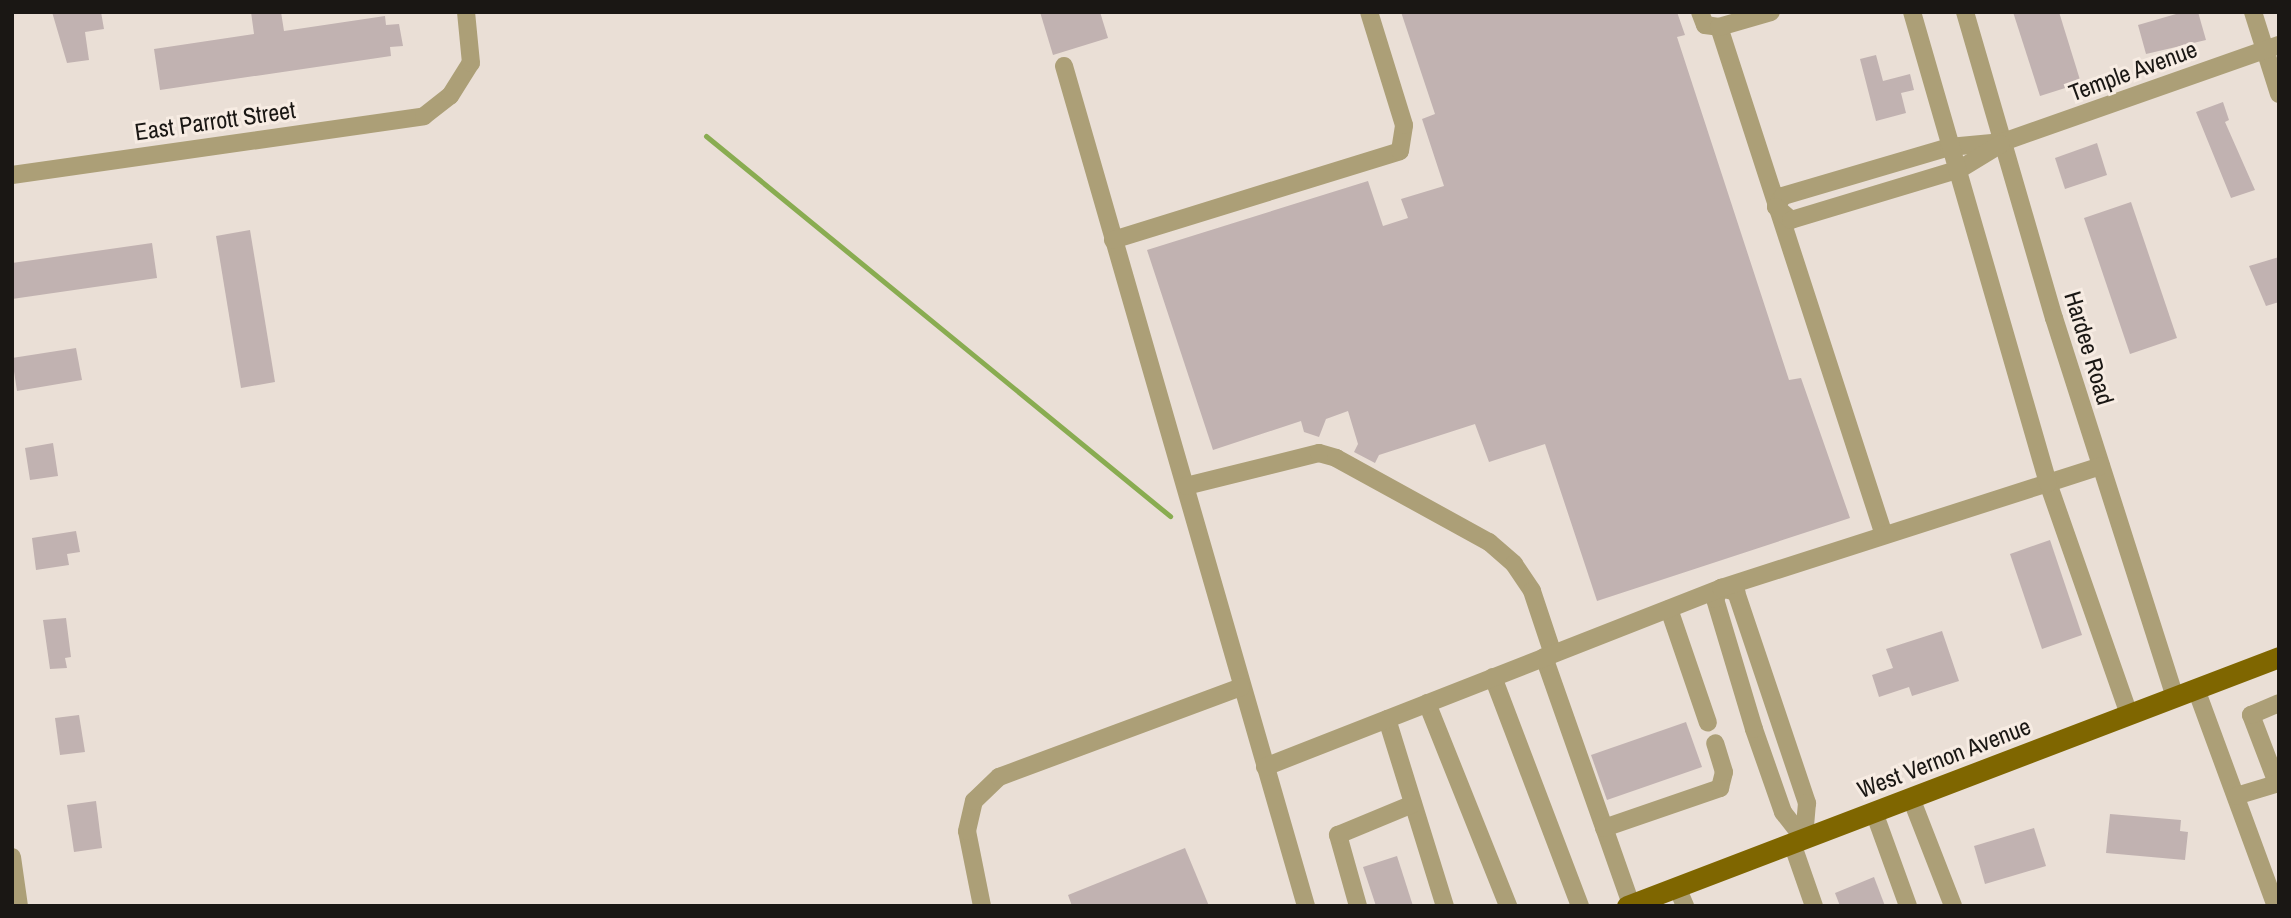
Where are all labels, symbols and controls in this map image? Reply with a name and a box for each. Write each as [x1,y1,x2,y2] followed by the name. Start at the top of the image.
[2064,34,2202,108] street label: Temple Avenue
[133,95,297,147] street label: East Parrott Street
[2058,288,2120,408] street label: Hardee Road
[1853,712,2035,804] street label: West Vernon Avenue

